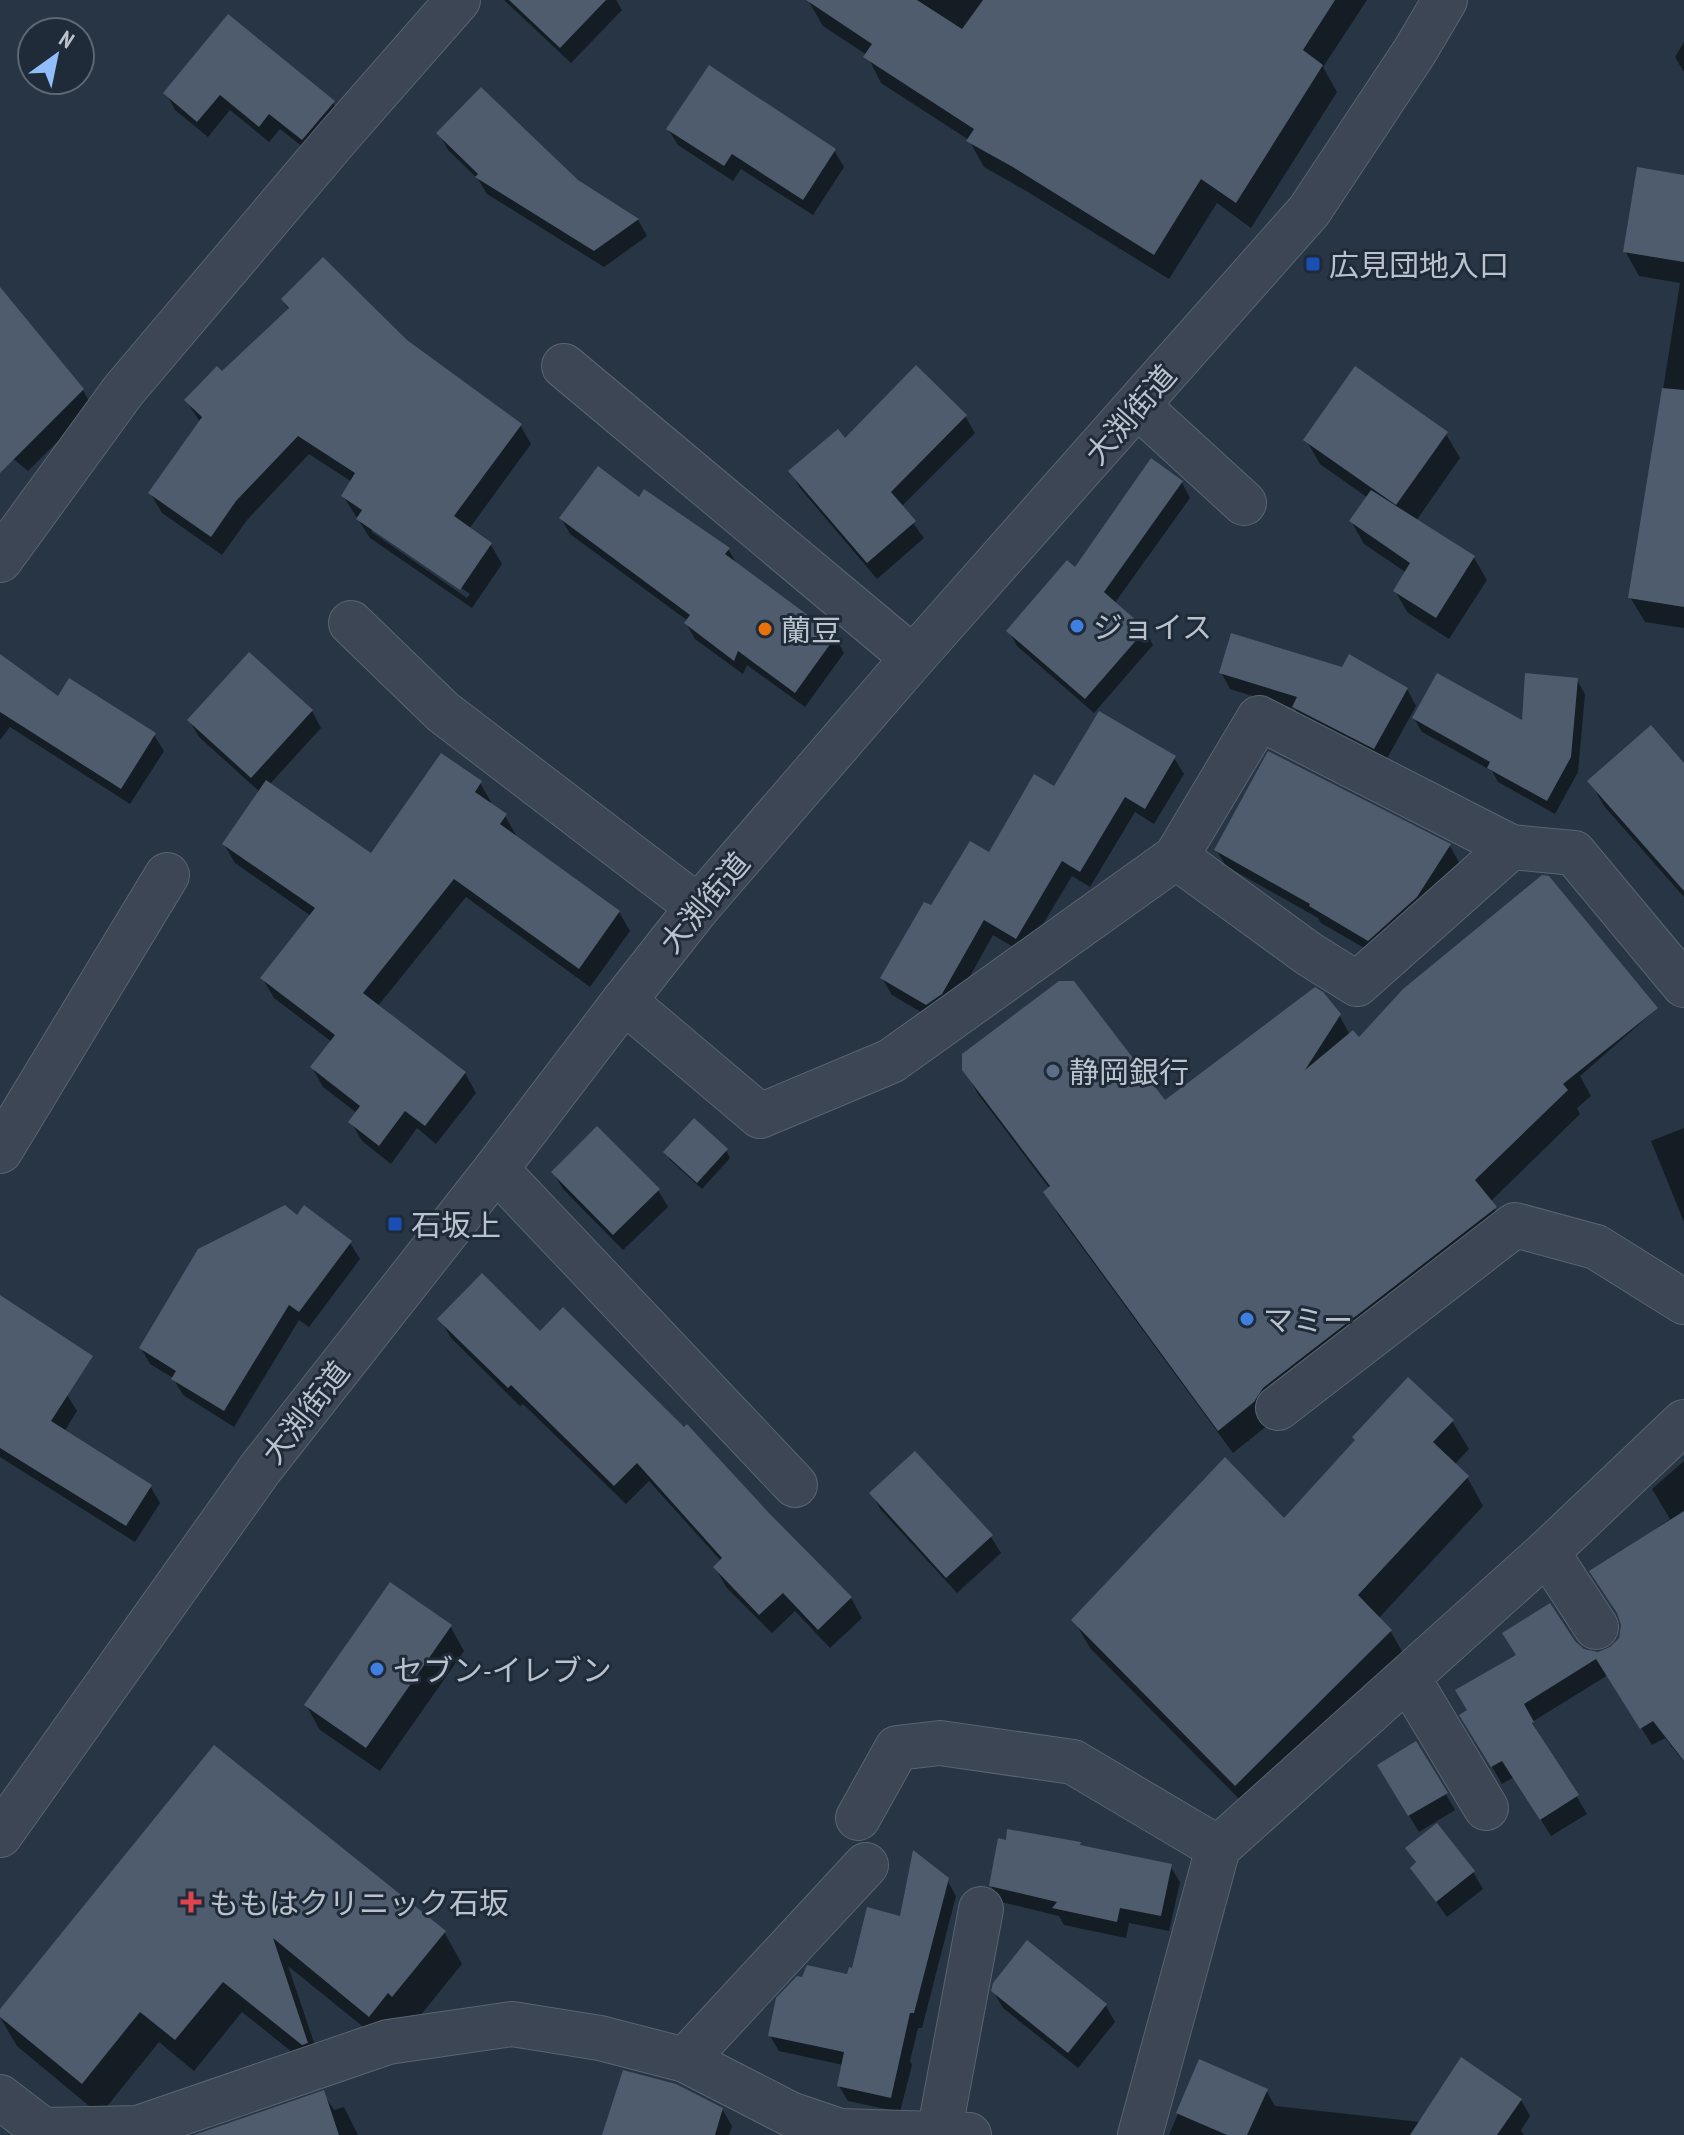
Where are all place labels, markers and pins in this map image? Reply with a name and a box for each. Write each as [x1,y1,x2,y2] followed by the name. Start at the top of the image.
[1329,245,1509,284] place label: 広見団地入口
[1304,255,1322,273] marker: 広見団地入口
[1093,607,1212,646] place label: ジョイス
[781,610,841,649] place label: 蘭豆
[1068,617,1086,635] marker: ジョイス
[756,620,774,638] marker: 蘭豆
[1069,1052,1189,1091] place label: 静岡銀行
[1044,1062,1062,1080] marker: 静岡銀行
[411,1205,501,1244] place label: 石坂上
[386,1215,404,1233] marker: 石坂上
[1263,1300,1353,1339] place label: マミー
[1238,1310,1256,1328] marker: マミー
[393,1650,612,1689] place label: セブン-イレブン
[368,1660,386,1678] marker: セブン-イレブン
[209,1883,509,1922] place label: ももはクリニック石坂
[180,1891,202,1913] marker: ももはクリニック石坂

